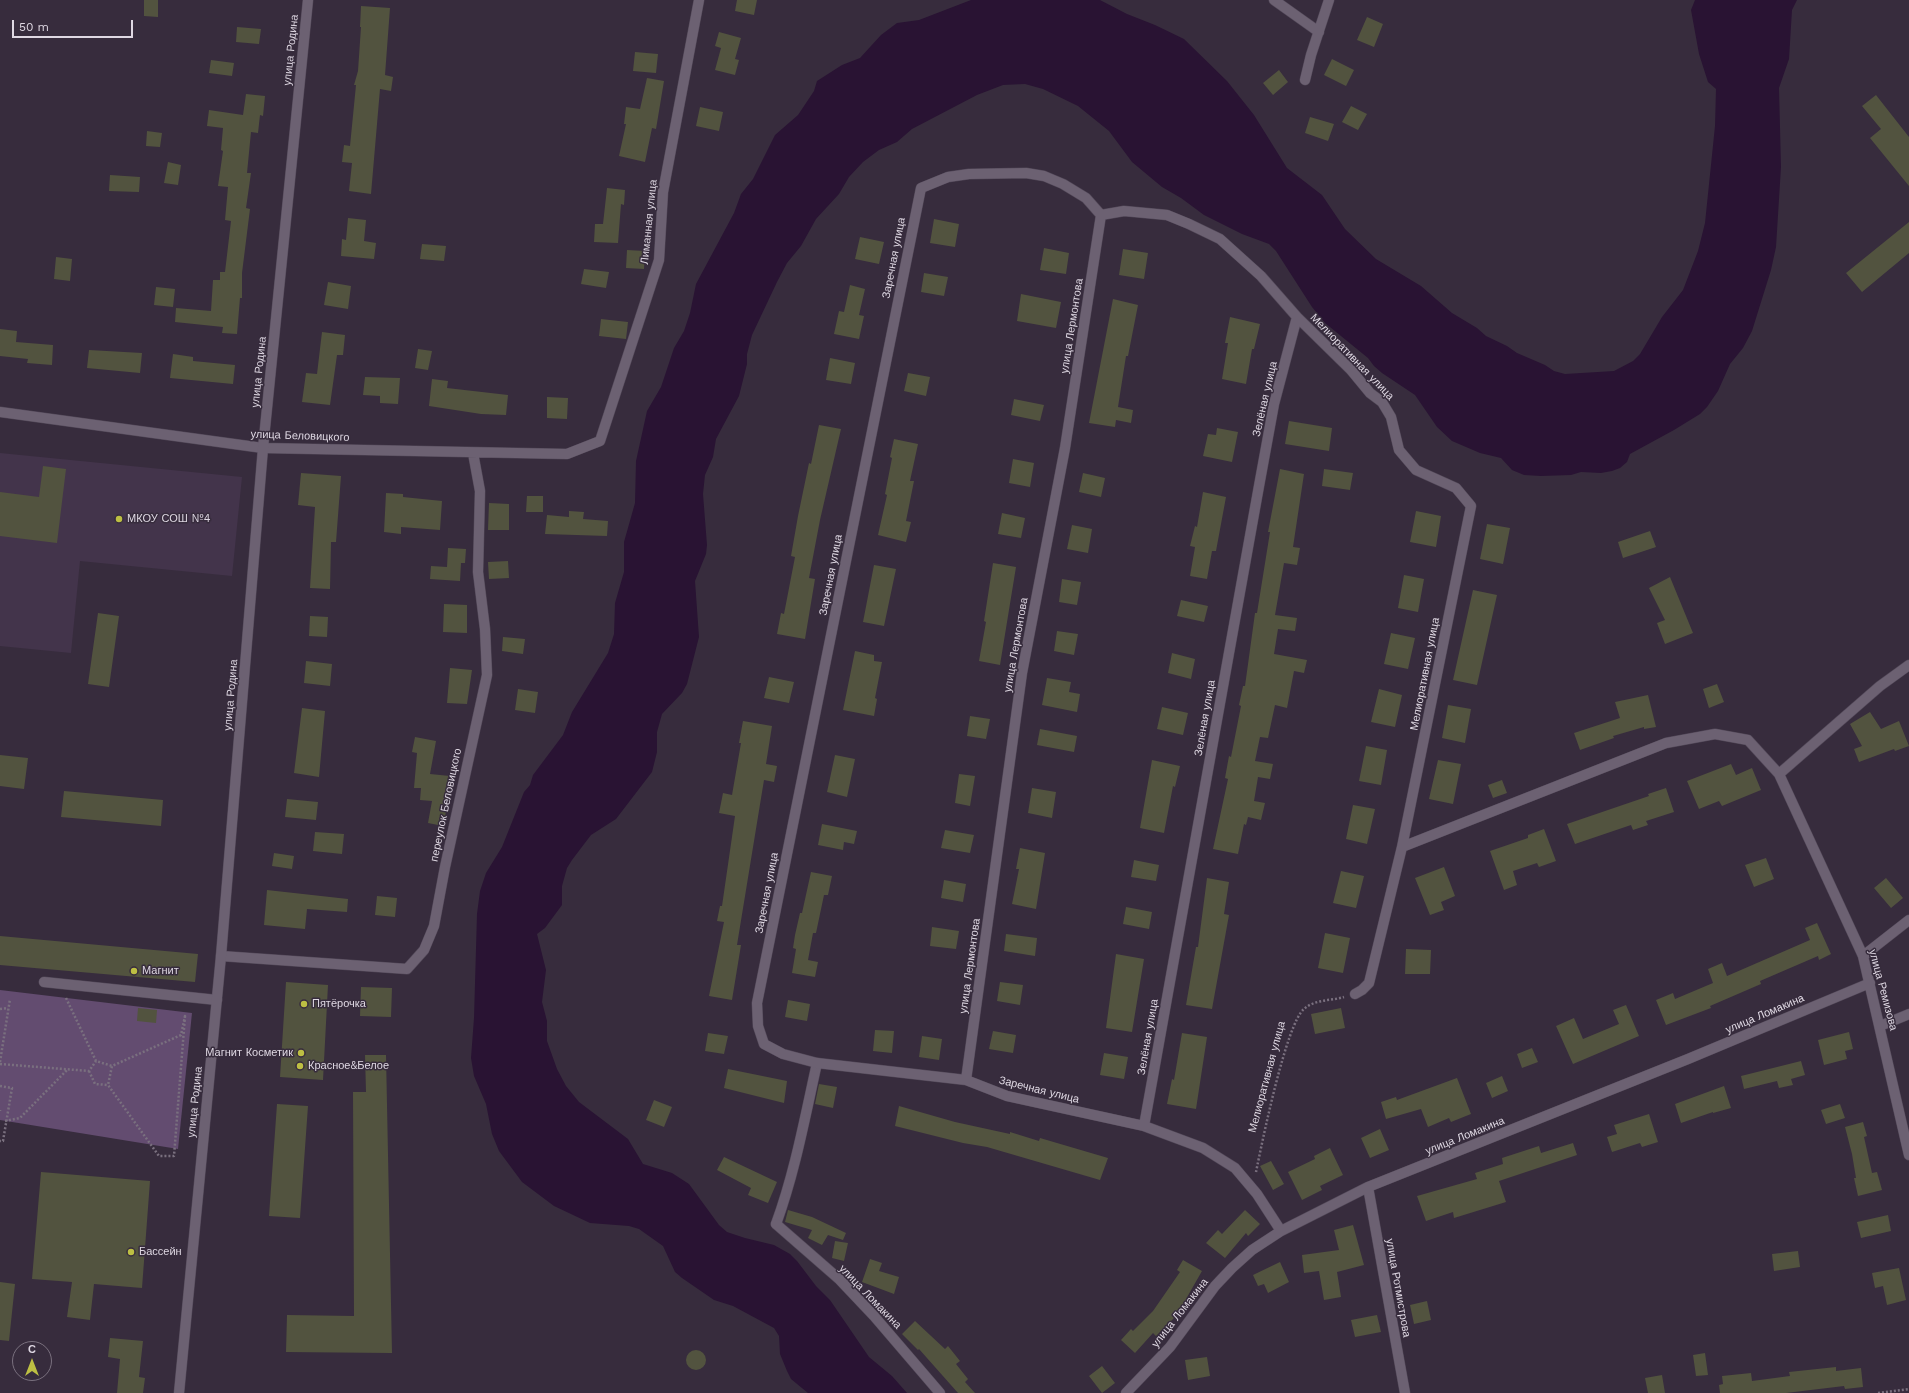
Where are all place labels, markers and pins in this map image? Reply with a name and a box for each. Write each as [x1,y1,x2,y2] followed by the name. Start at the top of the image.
[127,512,210,526] place label: МКОУ СОШ №4
[114,514,124,524] marker: МКОУ СОШ №4
[142,964,179,978] place label: Магнит
[129,966,139,976] marker: Магнит
[312,997,366,1011] place label: Пятёрочка
[299,999,309,1009] marker: Пятёрочка
[205,1046,293,1060] place label: Магнит Косметик
[296,1048,306,1058] marker: Магнит Косметик
[308,1059,389,1073] place label: Красное&Белое
[295,1061,305,1071] marker: Красное&Белое
[139,1245,182,1259] place label: Бассейн
[126,1247,136,1257] marker: Бассейн

